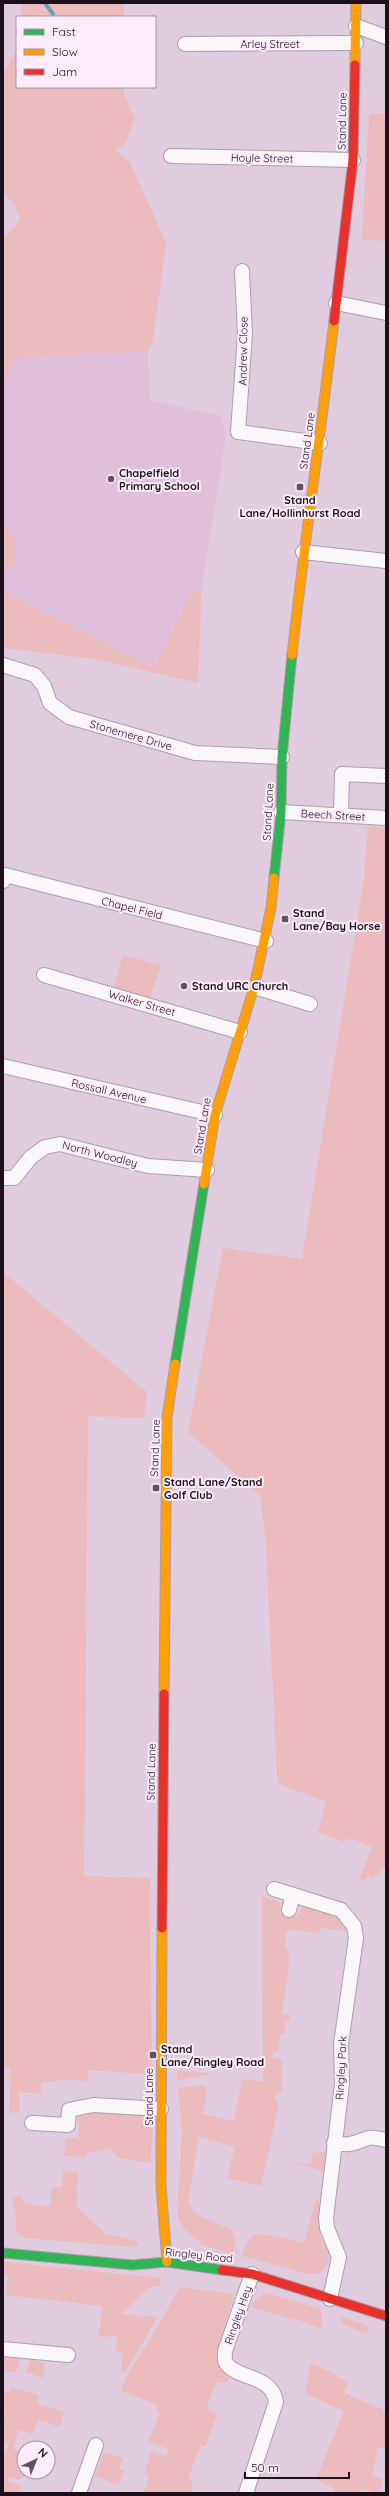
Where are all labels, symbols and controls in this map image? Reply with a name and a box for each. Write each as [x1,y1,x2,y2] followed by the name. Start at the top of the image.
[16,16,156,88] legend
[52,24,76,39] text: Fast
[240,37,300,51] street label: Arley Street
[52,44,78,59] text: Slow
[52,64,77,79] text: Jam
[334,92,350,150] street label: Stand Lane
[231,150,294,166] street label: Hoyle Street
[235,316,251,386] street label: Andrew Close
[296,411,318,471] street label: Stand Lane
[119,466,200,493] place label: Chapelfield Primary School
[106,474,116,484] marker: Chapelfield Primary School
[295,482,305,492] marker: Stand Lane/Hollinhurst Road
[240,493,361,520] place label: Stand Lane/Hollinhurst Road
[88,717,174,753] street label: Stonemere Drive
[259,783,277,841] street label: Stand Lane
[300,806,366,824] street label: Beech Street
[100,894,164,922] street label: Chapel Field
[293,906,381,933] place label: Stand Lane/Bay Horse
[280,914,290,924] marker: Stand Lane/Bay Horse
[192,979,288,993] place label: Stand URC Church
[179,981,189,991] marker: Stand URC Church
[107,987,177,1019] street label: Walker Street
[70,1076,148,1106] street label: Rossall Avenue
[190,1096,214,1156] street label: Stand Lane
[61,1138,139,1170] street label: North Woodley
[147,1419,163,1477] street label: Stand Lane
[164,1475,262,1502] place label: Stand Lane/Stand Golf Club
[151,1483,161,1493] marker: Stand Lane/Stand Golf Club
[143,1743,159,1801] street label: Stand Lane
[332,2036,350,2100] street label: Ringley Park
[161,2042,264,2069] place label: Stand Lane/Ringley Road
[148,2050,158,2060] marker: Stand Lane/Ringley Road
[142,2068,156,2126] street label: Stand Lane
[164,2244,234,2266] street label: Ringley Road
[221,2284,255,2346] street label: Ringley Hey
[16,2440,56,2480] north arrow
[35,2445,51,2461] text: N
[245,2454,349,2480] scale bar
[251,2460,279,2475] text: 50 m

